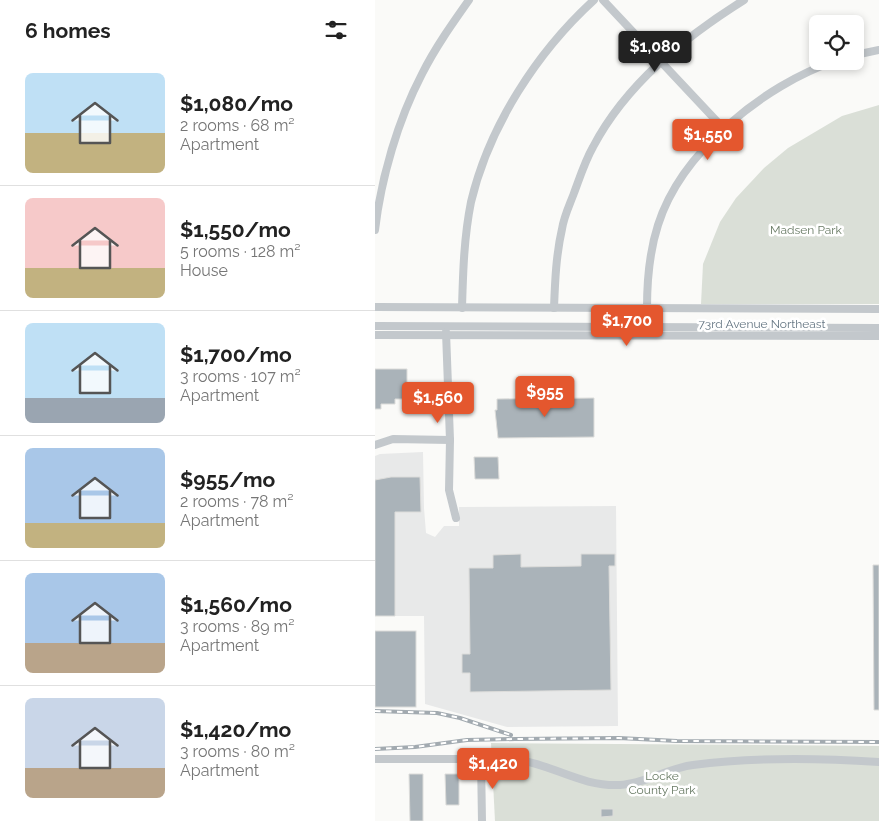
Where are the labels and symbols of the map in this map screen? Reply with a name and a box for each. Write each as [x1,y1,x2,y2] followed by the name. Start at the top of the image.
[614,30,696,73] pin: $1,080
[667,119,749,161] pin: $1,550
[770,223,843,237] park label: Madsen Park
[586,304,668,347] pin: $1,700
[698,317,826,331] street label: 73rd Avenue Northeast
[515,376,575,418] pin: $955
[397,382,479,424] pin: $1,560
[452,748,534,790] pin: $1,420
[628,769,696,797] park label: Locke County Park

